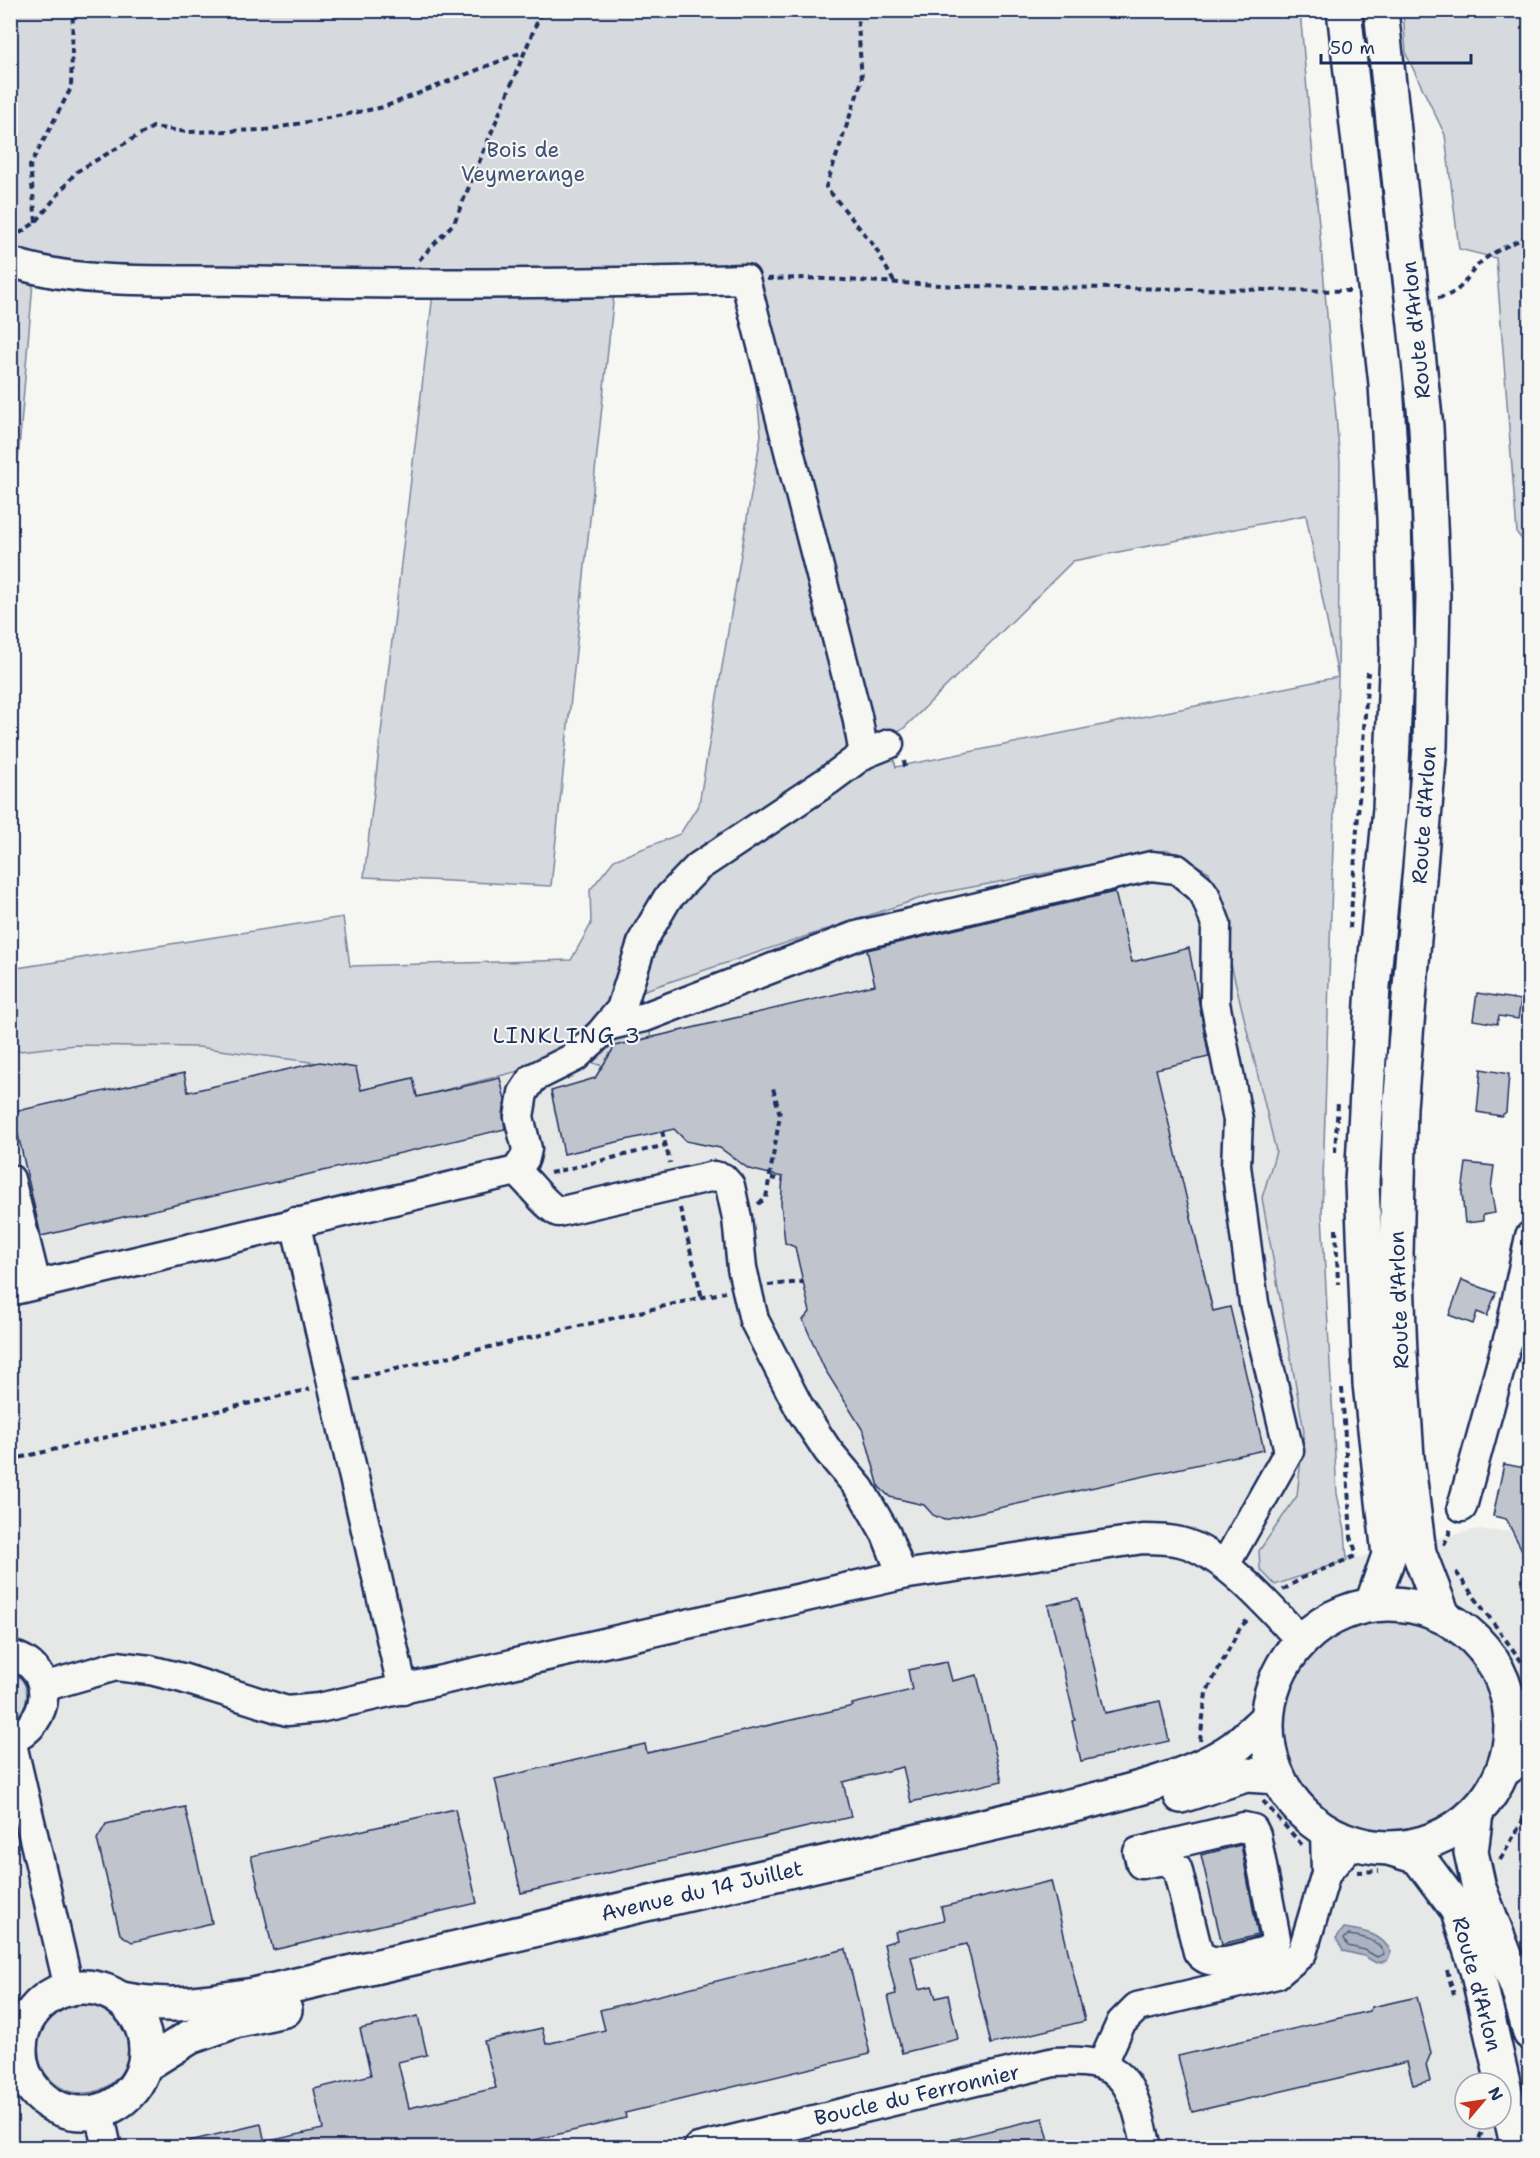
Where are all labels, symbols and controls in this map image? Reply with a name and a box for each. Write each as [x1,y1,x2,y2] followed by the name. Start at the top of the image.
[1321,27,1471,65] scale bar
[1330,36,1375,60] text: 50 m
[461,136,585,188] park label: Bois de Veymerange
[1395,260,1437,400] street label: Route d'Arlon
[1405,745,1443,885] street label: Route d'Arlon
[493,1021,642,1050] district label: LINKLING 3
[1383,1230,1415,1370] street label: Route d'Arlon
[598,1854,806,1928] street label: Avenue du 14 Juillet
[1446,1914,1508,2055] street label: Route d'Arlon
[811,2058,1023,2132] street label: Boucle du Ferronnier
[1453,2071,1513,2131] north arrow
[1483,2083,1508,2105] text: N

